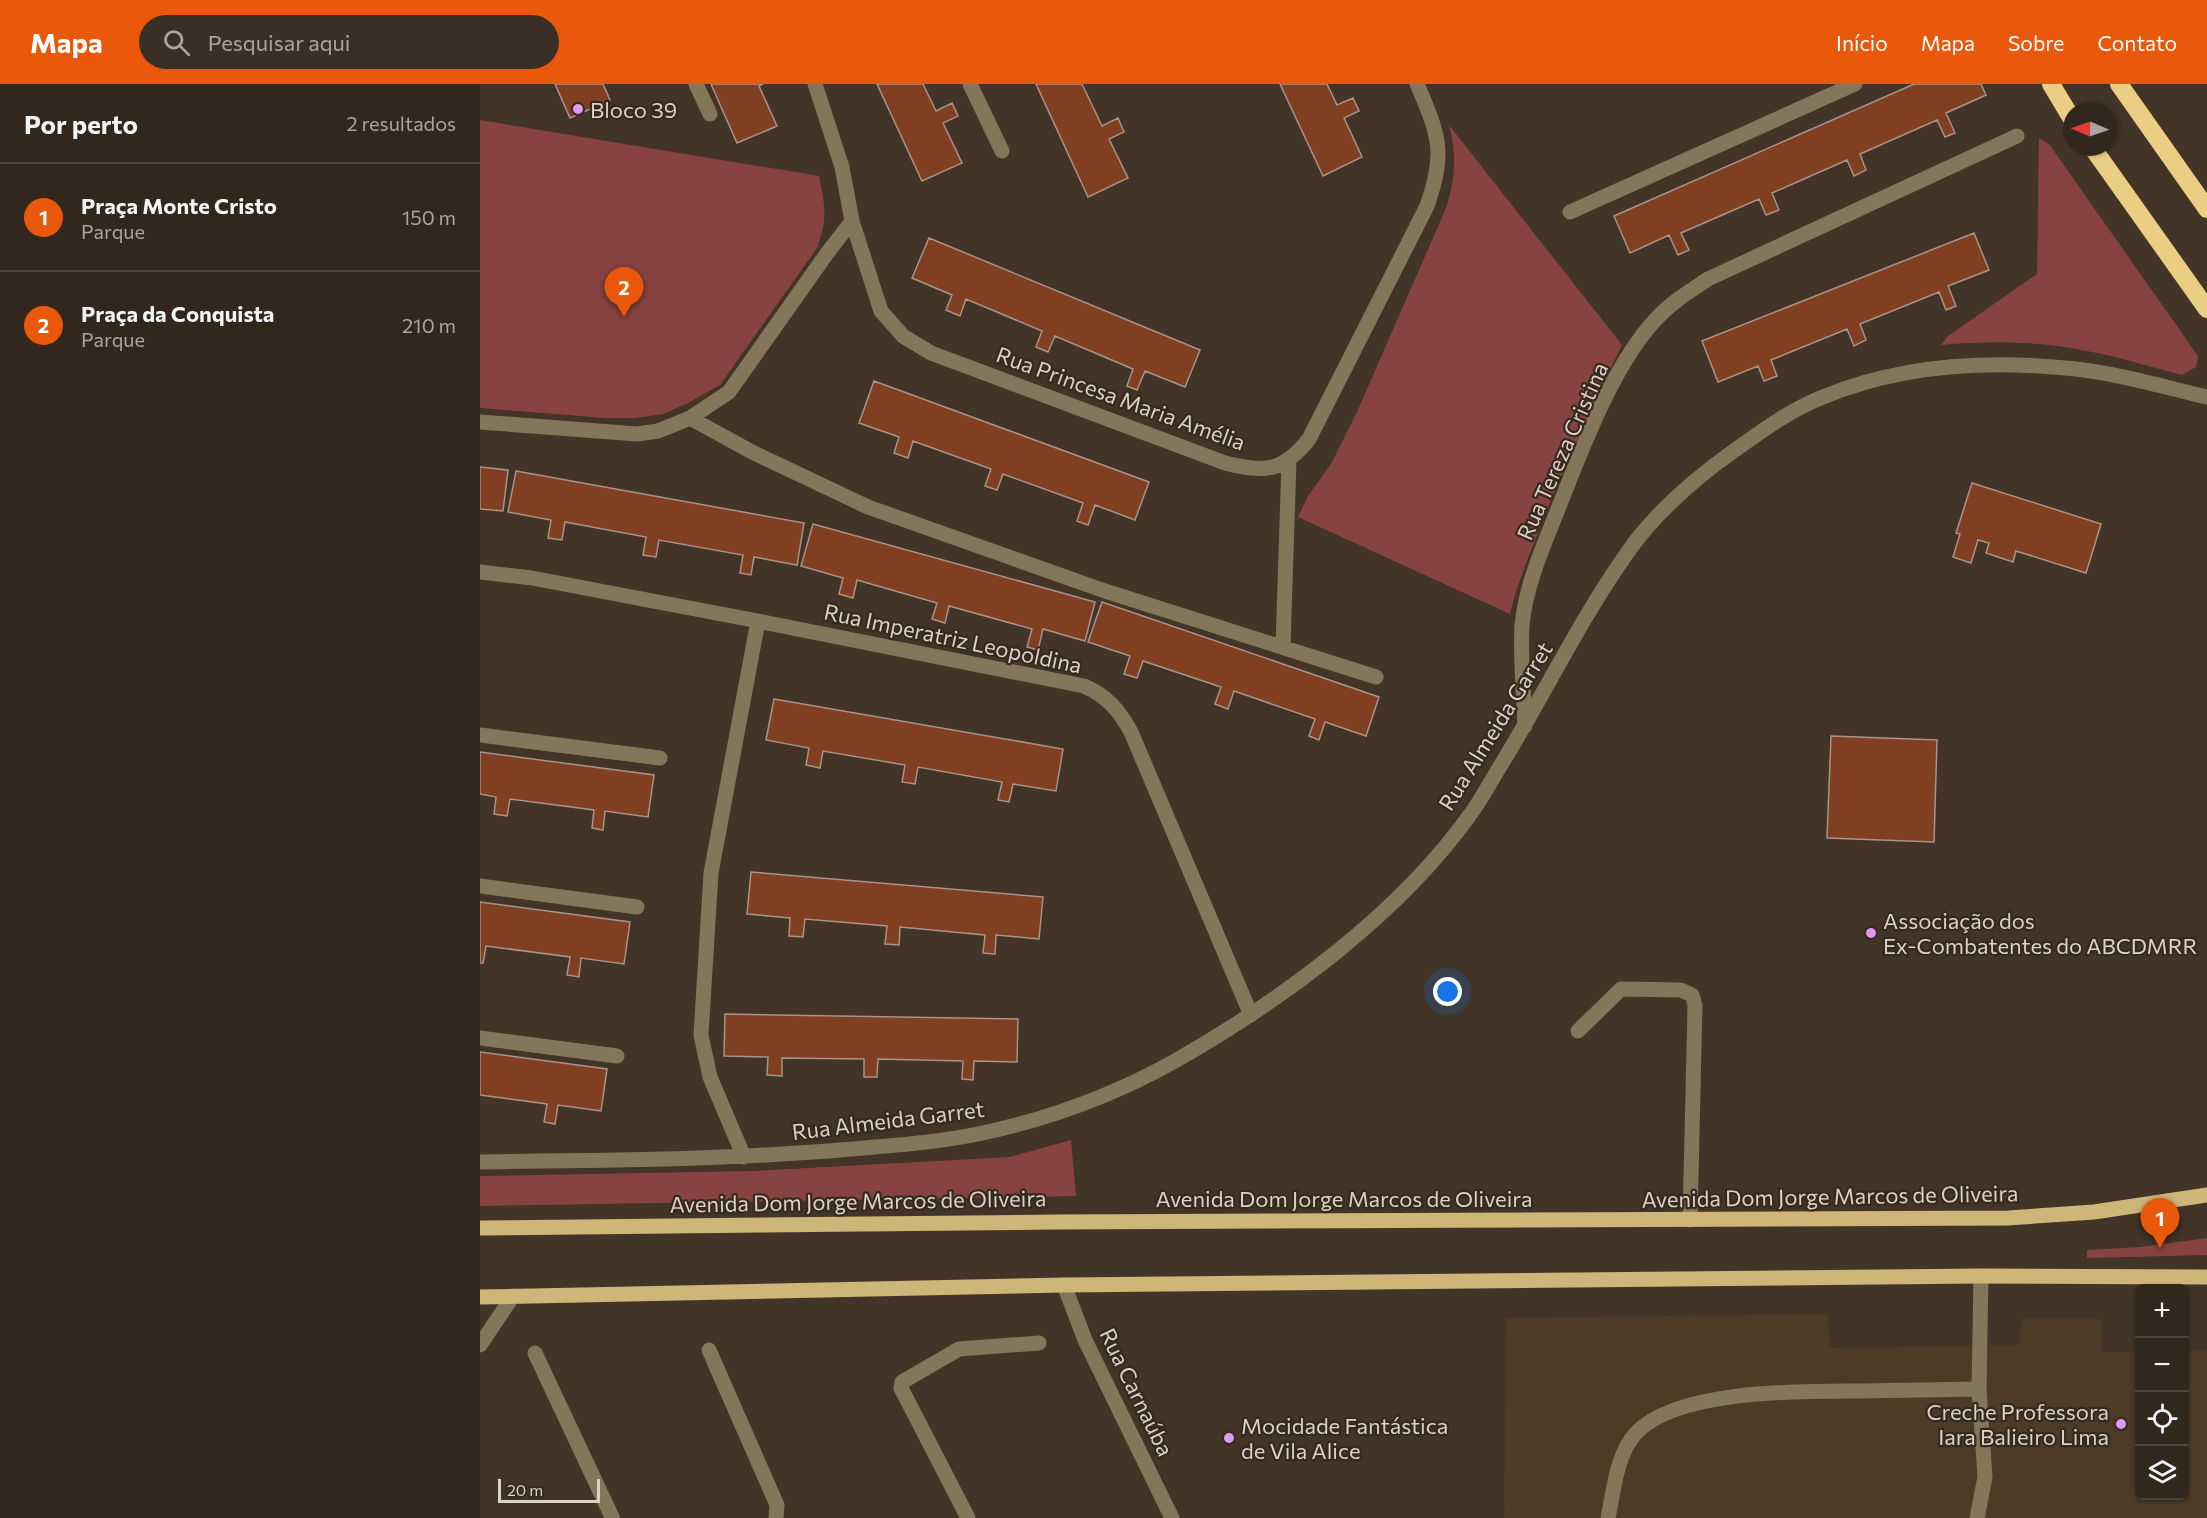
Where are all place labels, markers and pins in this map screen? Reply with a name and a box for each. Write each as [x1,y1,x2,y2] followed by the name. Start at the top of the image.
[590,96,677,123] place label: Bloco 39
[571,102,585,116] marker: Bloco 39
[604,268,644,317] pin: 2
[1883,907,2197,959] place label: Associação dos Ex-Combatentes do ABCDMRR
[1864,926,1878,940] marker: Associação dos Ex-Combatentes do ABCDMRR
[2140,1198,2180,1248] pin: 1
[1926,1398,2109,1450] place label: Creche Professora Iara Balieiro Lima
[1241,1412,1448,1464] place label: Mocidade Fantástica de Vila Alice
[2114,1417,2128,1431] marker: Creche Professora Iara Balieiro Lima
[1222,1431,1236,1445] marker: Mocidade Fantástica de Vila Alice

